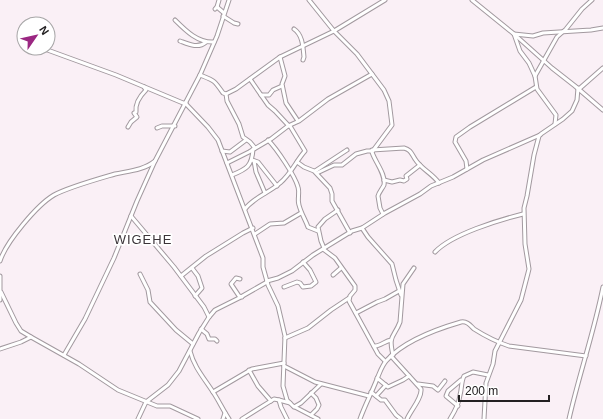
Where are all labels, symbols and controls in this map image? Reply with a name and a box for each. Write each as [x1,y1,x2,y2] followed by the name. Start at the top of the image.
[16,16,56,56] north arrow
[37,24,52,37] text: N
[114,232,172,247] district label: WIGEHE
[459,377,549,403] scale bar
[465,384,498,398] text: 200 m

